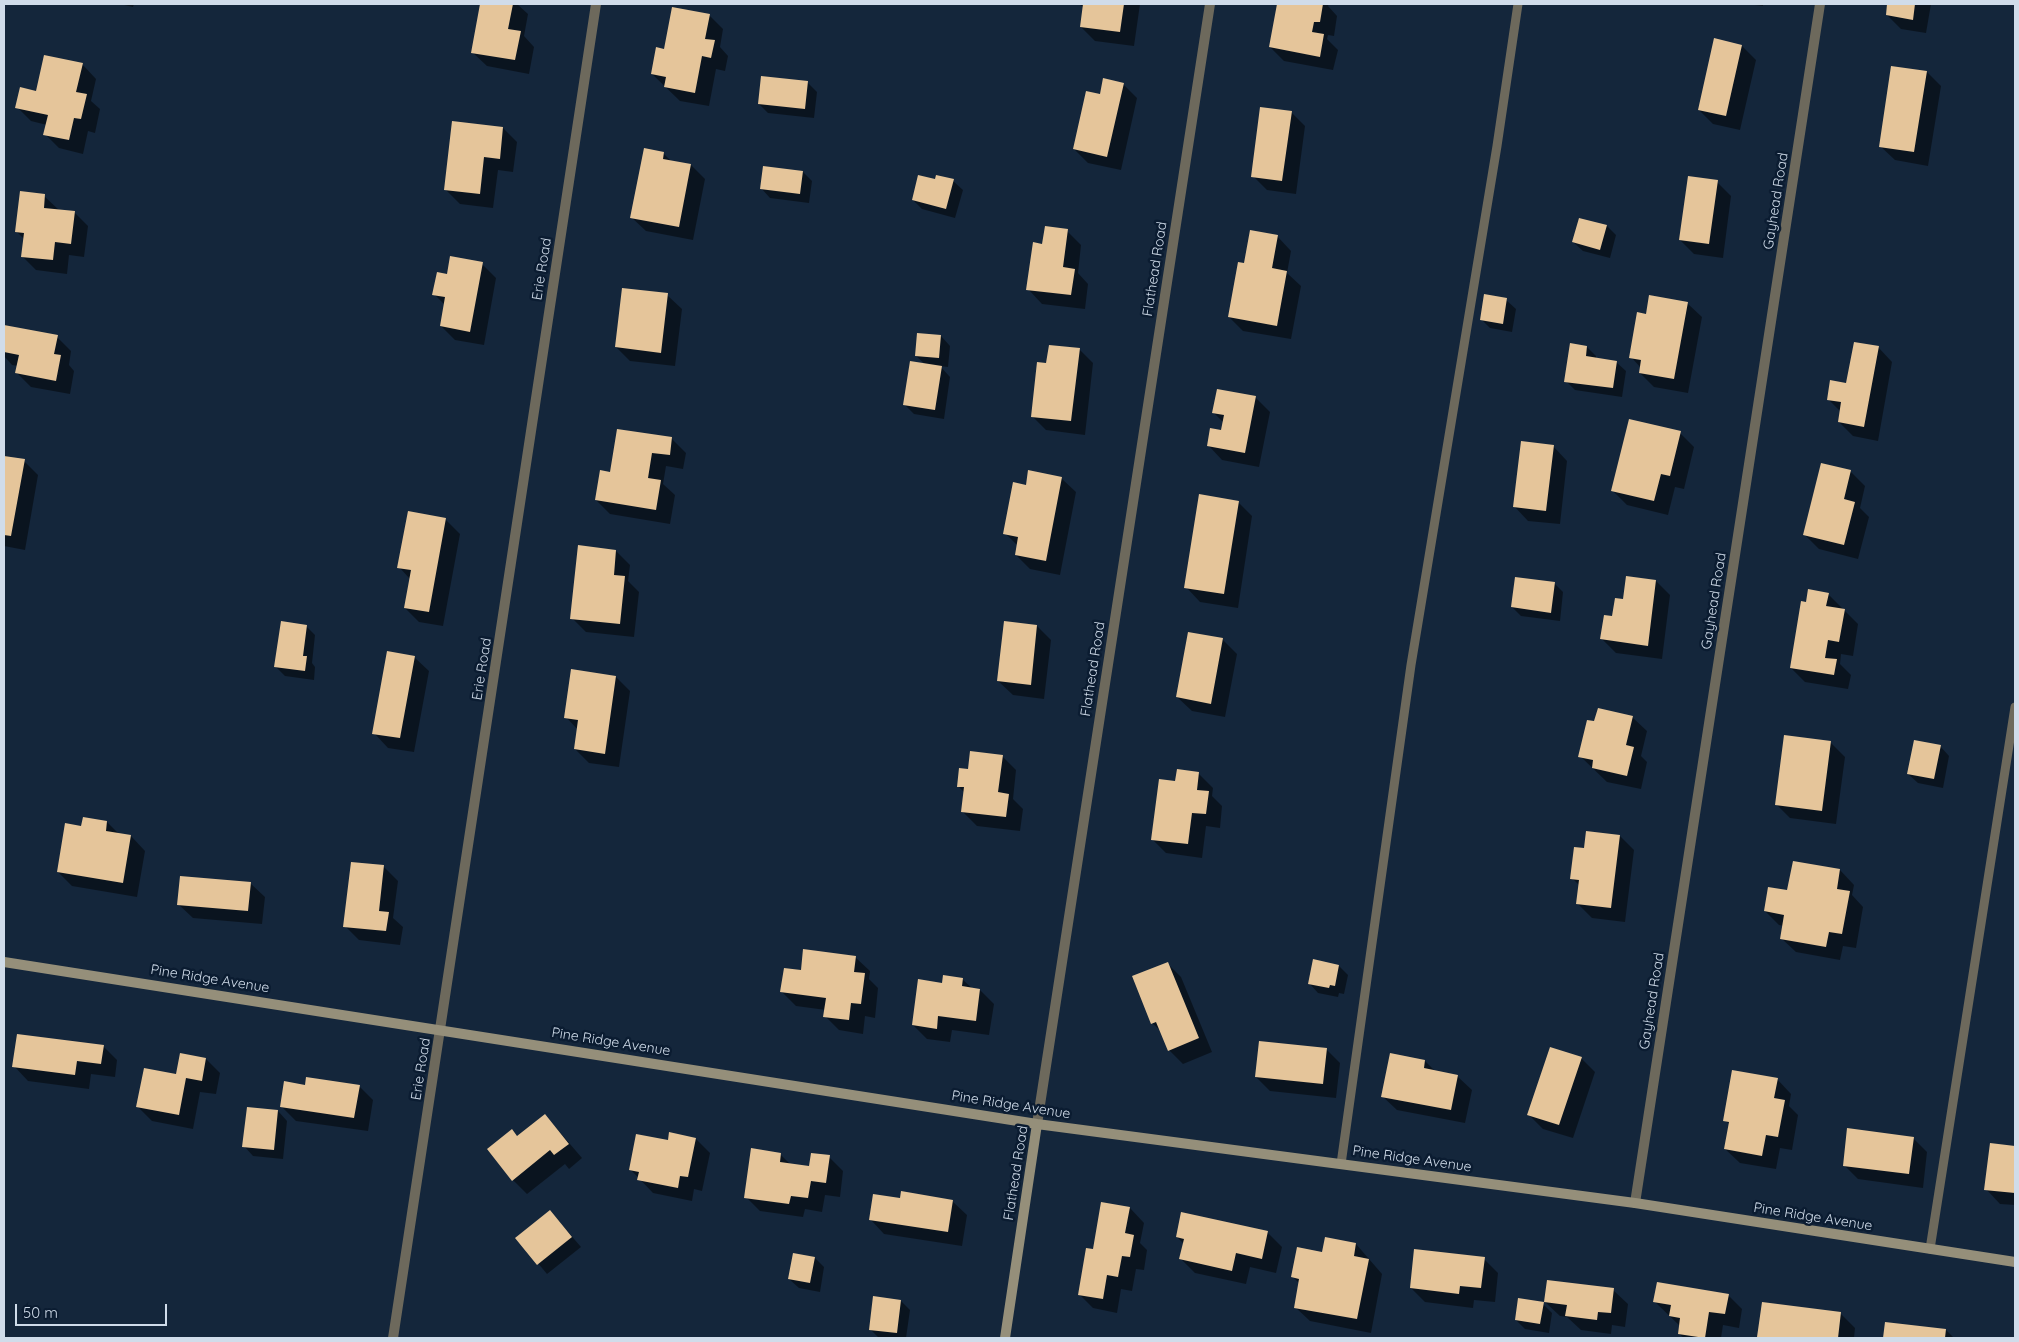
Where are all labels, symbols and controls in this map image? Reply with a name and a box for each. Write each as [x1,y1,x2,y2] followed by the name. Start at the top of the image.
[1760,151,1792,251] street label: Gayhead Road
[1139,220,1171,318] street label: Flathead Road
[529,237,555,301] street label: Erie Road
[1698,551,1730,651] street label: Gayhead Road
[1077,620,1109,718] street label: Flathead Road
[469,637,495,701] street label: Erie Road
[1636,951,1668,1051] street label: Gayhead Road
[149,961,271,997] street label: Pine Ridge Avenue
[550,1024,672,1060] street label: Pine Ridge Avenue
[408,1037,434,1101] street label: Erie Road
[950,1087,1072,1123] street label: Pine Ridge Avenue
[1000,1124,1032,1222] street label: Flathead Road
[1351,1142,1473,1176] street label: Pine Ridge Avenue
[1752,1199,1874,1235] street label: Pine Ridge Avenue
[18,1294,170,1326] scale bar
[23,1303,58,1322] text: 50 m

